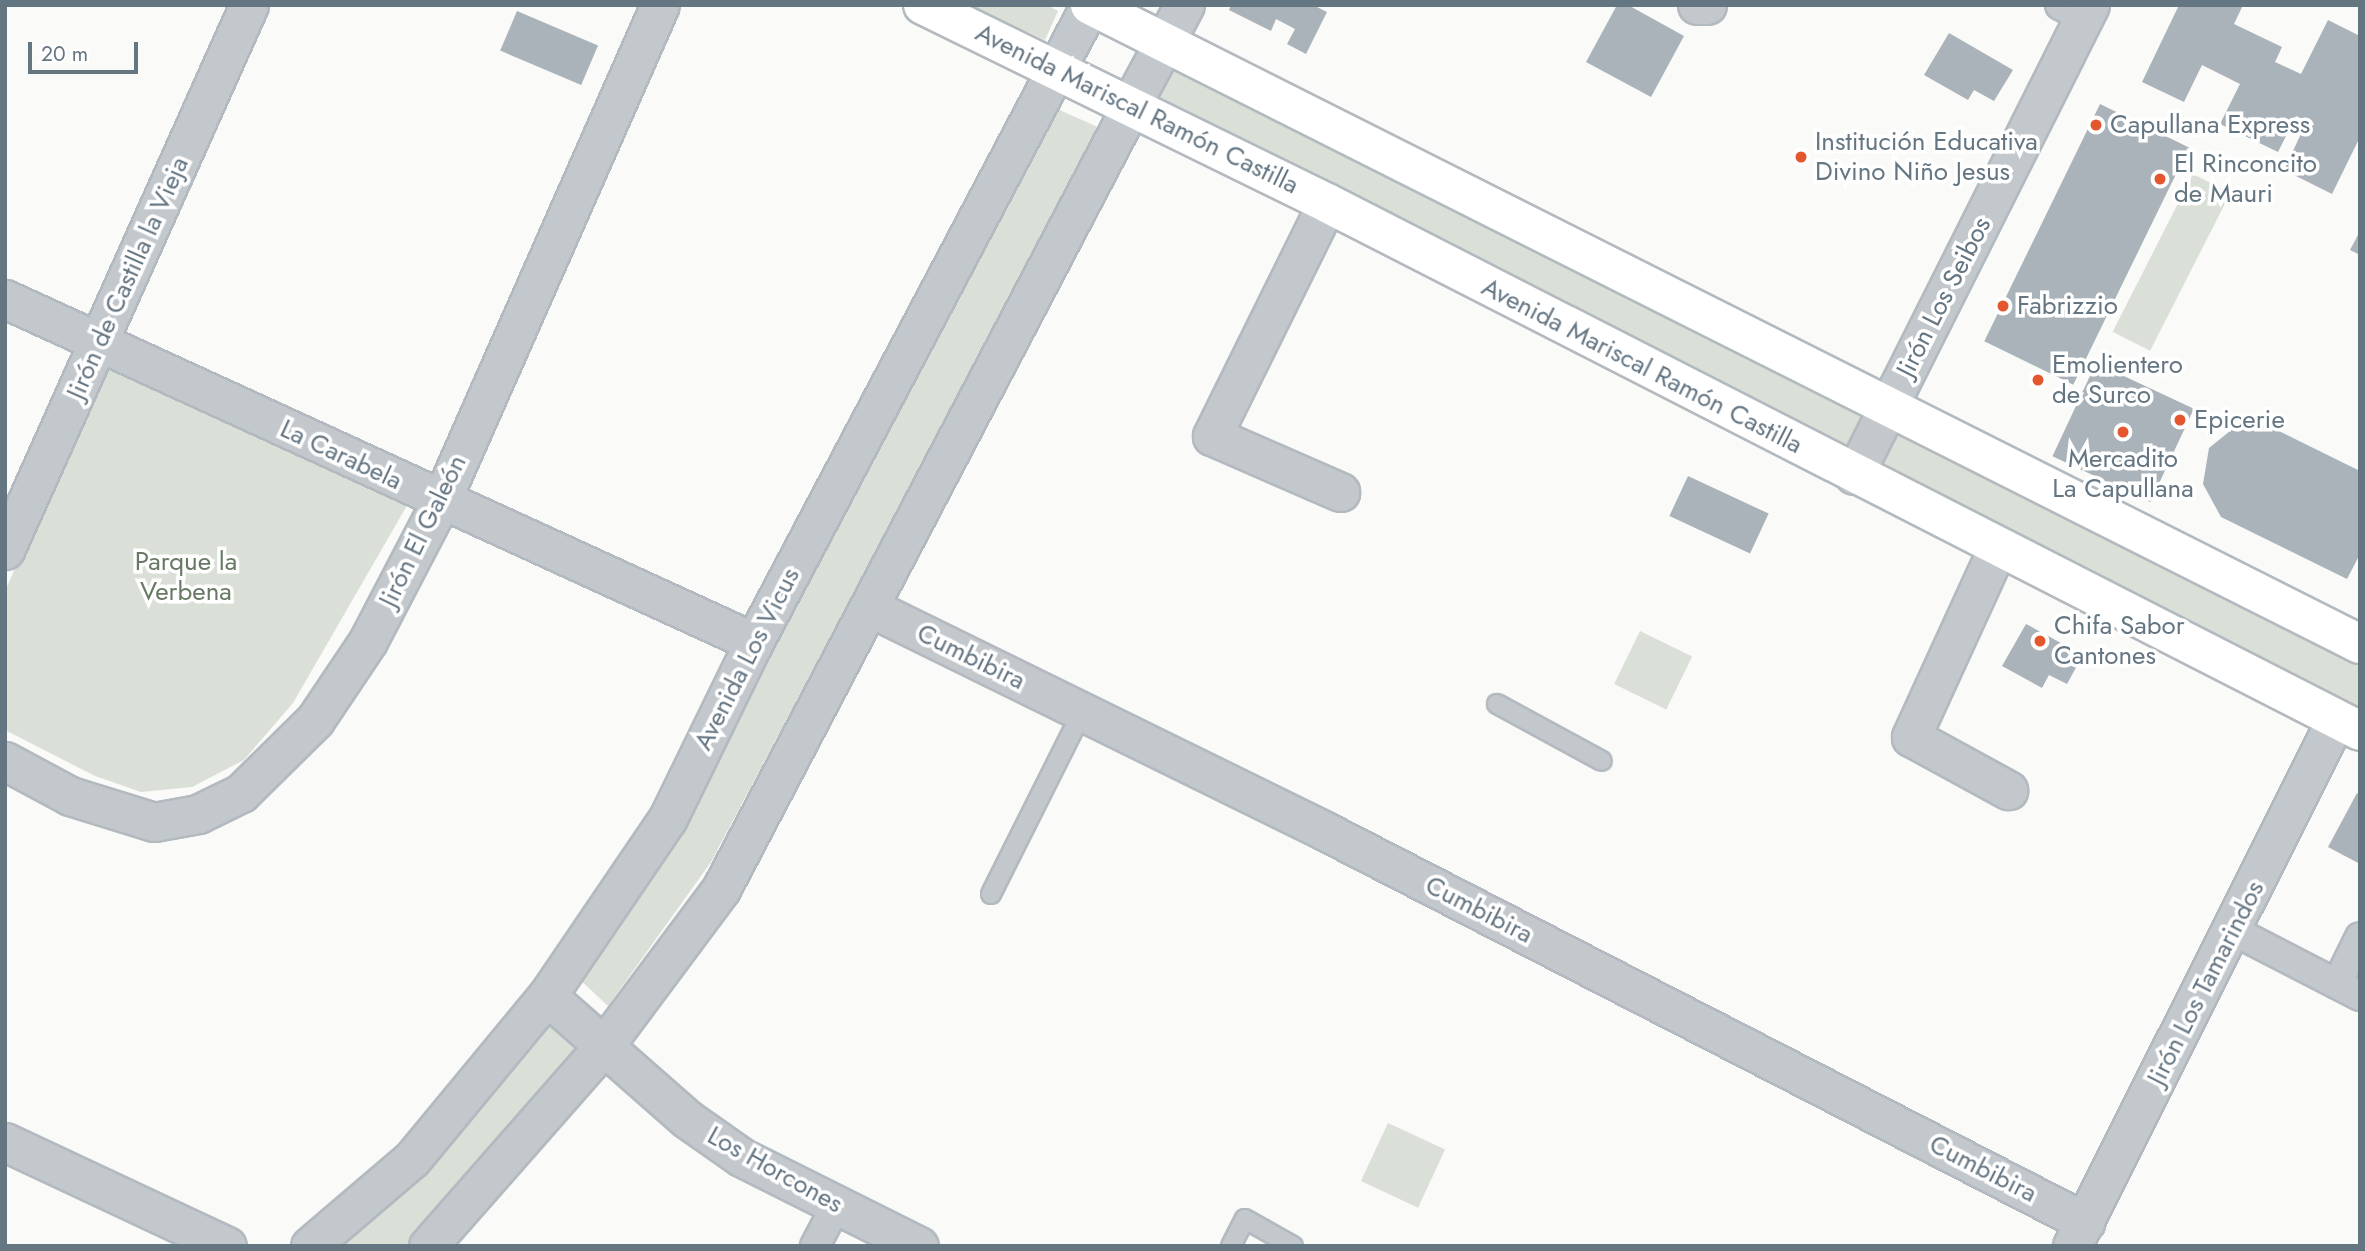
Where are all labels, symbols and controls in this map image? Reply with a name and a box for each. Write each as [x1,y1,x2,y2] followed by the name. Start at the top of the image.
[970,17,1304,201] street label: Avenida Mariscal Ramón Castilla
[32,28,142,72] scale bar
[41,39,88,69] text: 20 m
[2110,109,2310,141] place label: Capullana Express
[2088,117,2104,133] marker: Capullana Express
[1815,126,2038,188] place label: Institución Educativa Divino Niño Jesus
[2174,148,2317,210] place label: El Rinconcito de Mauri
[1793,149,1809,165] marker: Institución Educativa Divino Niño Jesus
[60,152,196,404] street label: Jirón de Castilla la Vieja
[2152,171,2168,187] marker: El Rinconcito de Mauri
[1890,212,1998,382] street label: Jirón Los Seibos
[1477,271,1807,461] street label: Avenida Mariscal Ramón Castilla
[2017,290,2118,322] place label: Fabrizzio
[1995,298,2011,314] marker: Fabrizzio
[2052,349,2183,410] place label: Emolientero de Surco
[2030,372,2046,388] marker: Emolientero de Surco
[2194,404,2285,436] place label: Epicerie
[2172,412,2188,428] marker: Epicerie
[275,413,407,497] street label: La Carabela
[2115,424,2131,440] marker: Mercadito La Capullana
[2052,443,2194,504] place label: Mercadito La Capullana
[373,450,473,612] street label: Jirón El Galeón
[135,546,237,608] park label: Parque la Verbena
[688,563,806,755] street label: Avenida Los Vicus
[2054,610,2185,672] place label: Chifa Sabor Cantones
[912,617,1030,697] street label: Cumbibira
[2032,633,2048,649] marker: Chifa Sabor Cantones
[1420,870,1538,950] street label: Cumbibira
[2141,876,2271,1090] street label: Jirón Los Tamarindos
[702,1120,848,1220] street label: Los Horcones
[1924,1129,2042,1209] street label: Cumbibira

